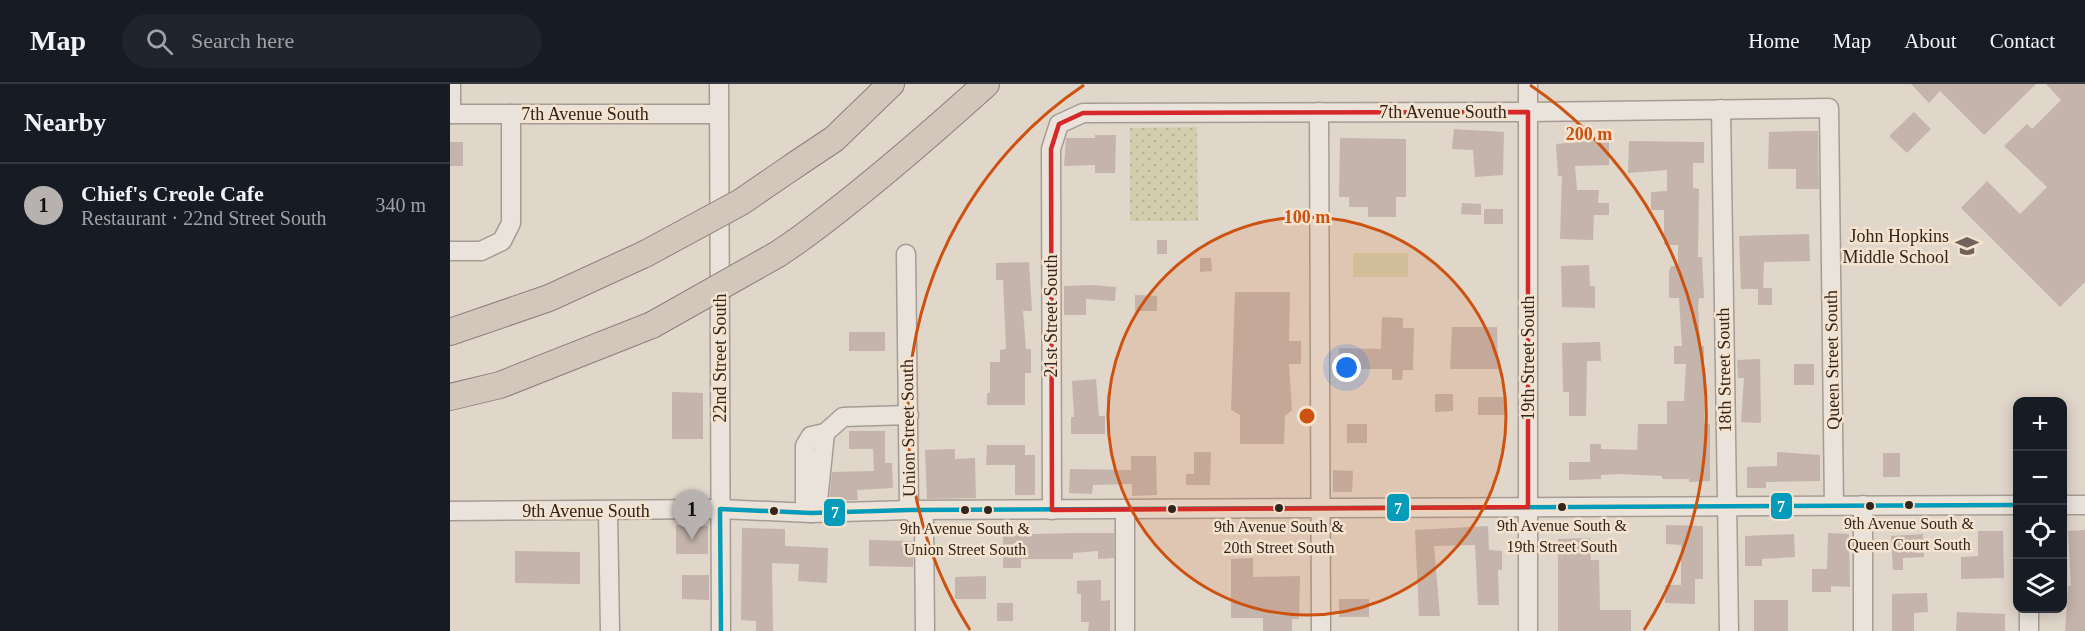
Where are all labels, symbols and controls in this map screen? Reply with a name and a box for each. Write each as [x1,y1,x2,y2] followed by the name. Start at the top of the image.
[122,14,542,68] search box
[30,25,86,56] text: Map
[143,25,176,58] icon: search
[191,28,294,53] text: Search here
[1748,29,1800,53] text: Home
[1833,29,1871,53] text: Map
[1904,29,1957,53] text: About
[1990,29,2055,53] text: Contact
[1379,102,1507,122] street label: 7th Avenue South
[521,104,649,124] street label: 7th Avenue South
[24,108,106,137] text: Nearby
[1566,124,1612,144] text: 200 m
[81,181,264,206] text: Chief's Creole Cafe
[39,194,49,216] text: 1
[375,194,426,216] text: 340 m
[81,207,327,229] text: Restaurant · 22nd Street South
[1284,207,1330,227] text: 100 m
[1843,226,1949,267] place label: John Hopkins Middle School
[1954,233,1980,259] school or university icon: John Hopkins Middle School
[1041,254,1061,378] street label: 21st Street South
[1821,290,1843,430] street label: Queen Street South
[710,294,730,423] street label: 22nd Street South
[1518,296,1538,421] street label: 19th Street South
[1713,307,1735,433] street label: 18th Street South
[1332,353,1361,382] your location
[897,359,919,497] street label: Union Street South
[2013,397,2067,613] map controls
[2013,397,2067,451] button: +
[1297,406,1317,426] centre of rings
[2013,451,2067,505] button: −
[672,490,712,540] pin: 1
[1770,492,1793,520] line badge: 7
[1386,493,1410,522] line badge: 7
[823,498,846,527] line badge: 7
[1777,498,1785,515] text: 7
[1903,499,1915,511] marker: 9th Avenue South & Queen Court South
[1394,500,1402,517] text: 7
[1864,500,1876,512] unlabelled marker
[522,501,650,521] street label: 9th Avenue South
[1556,501,1568,513] marker: 9th Avenue South & 19th Street South
[1273,502,1285,514] marker: 9th Avenue South & 20th Street South
[1166,503,1178,515] unlabelled marker
[831,504,839,521] text: 7
[959,504,971,516] marker: 9th Avenue South & Union Street South
[982,504,994,516] unlabelled marker
[768,505,780,517] unlabelled marker
[2013,505,2067,559] button: locate
[1844,515,1975,553] place label: 9th Avenue South & Queen Court South
[1497,517,1628,555] place label: 9th Avenue South & 19th Street South
[1214,518,1345,556] place label: 9th Avenue South & 20th Street South
[900,520,1031,558] place label: 9th Avenue South & Union Street South
[2013,559,2067,613] button: layers

